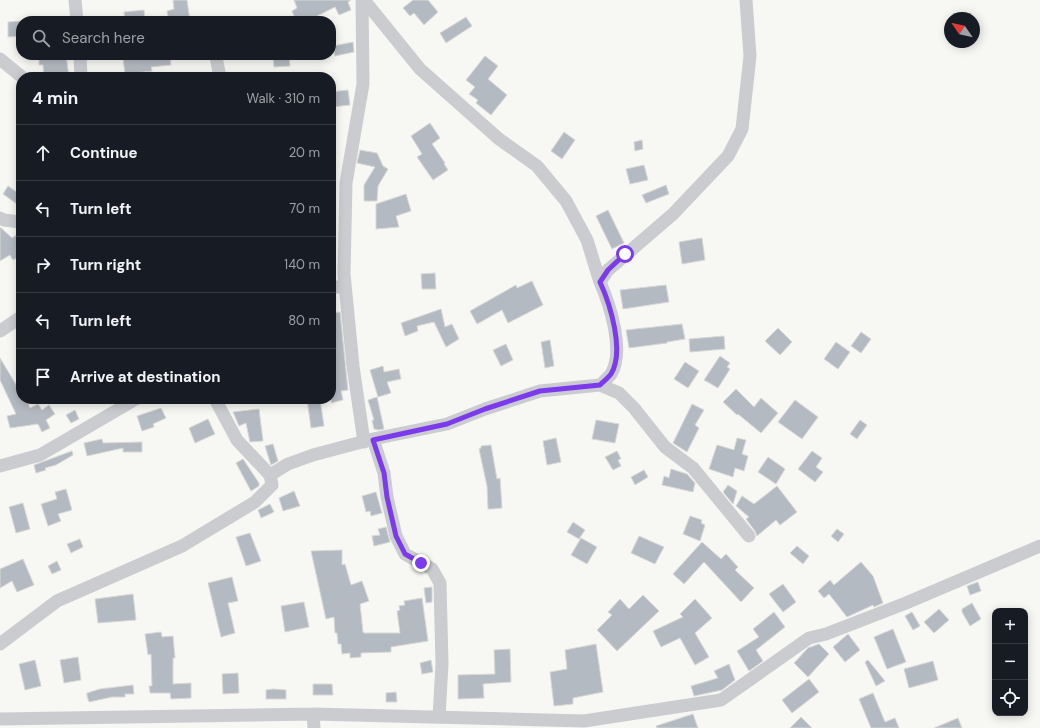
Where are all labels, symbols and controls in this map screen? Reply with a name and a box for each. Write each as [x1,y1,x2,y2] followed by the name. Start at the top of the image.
[944,12,980,48] north arrow
[16,16,336,60] search box
[30,27,52,49] icon: search
[62,28,145,48] text: Search here
[32,87,78,109] text: 4 min
[247,90,320,107] text: Walk · 310 m
[32,142,54,164] icon: ahead
[70,143,138,163] text: Continue
[289,144,320,161] text: 20 m
[32,198,54,220] icon: left
[70,199,131,219] text: Turn left
[289,200,320,217] text: 70 m
[616,245,634,263] route start
[32,254,54,276] icon: right
[70,255,141,275] text: Turn right
[284,256,320,273] text: 140 m
[32,310,54,332] icon: left
[70,311,131,331] text: Turn left
[288,312,320,329] text: 80 m
[32,366,54,388] icon: arrive
[70,367,221,387] text: Arrive at destination
[412,554,430,572] route end
[992,608,1028,716] map controls
[992,608,1028,644] button: +
[992,644,1028,680] button: −
[992,680,1028,716] button: locate

